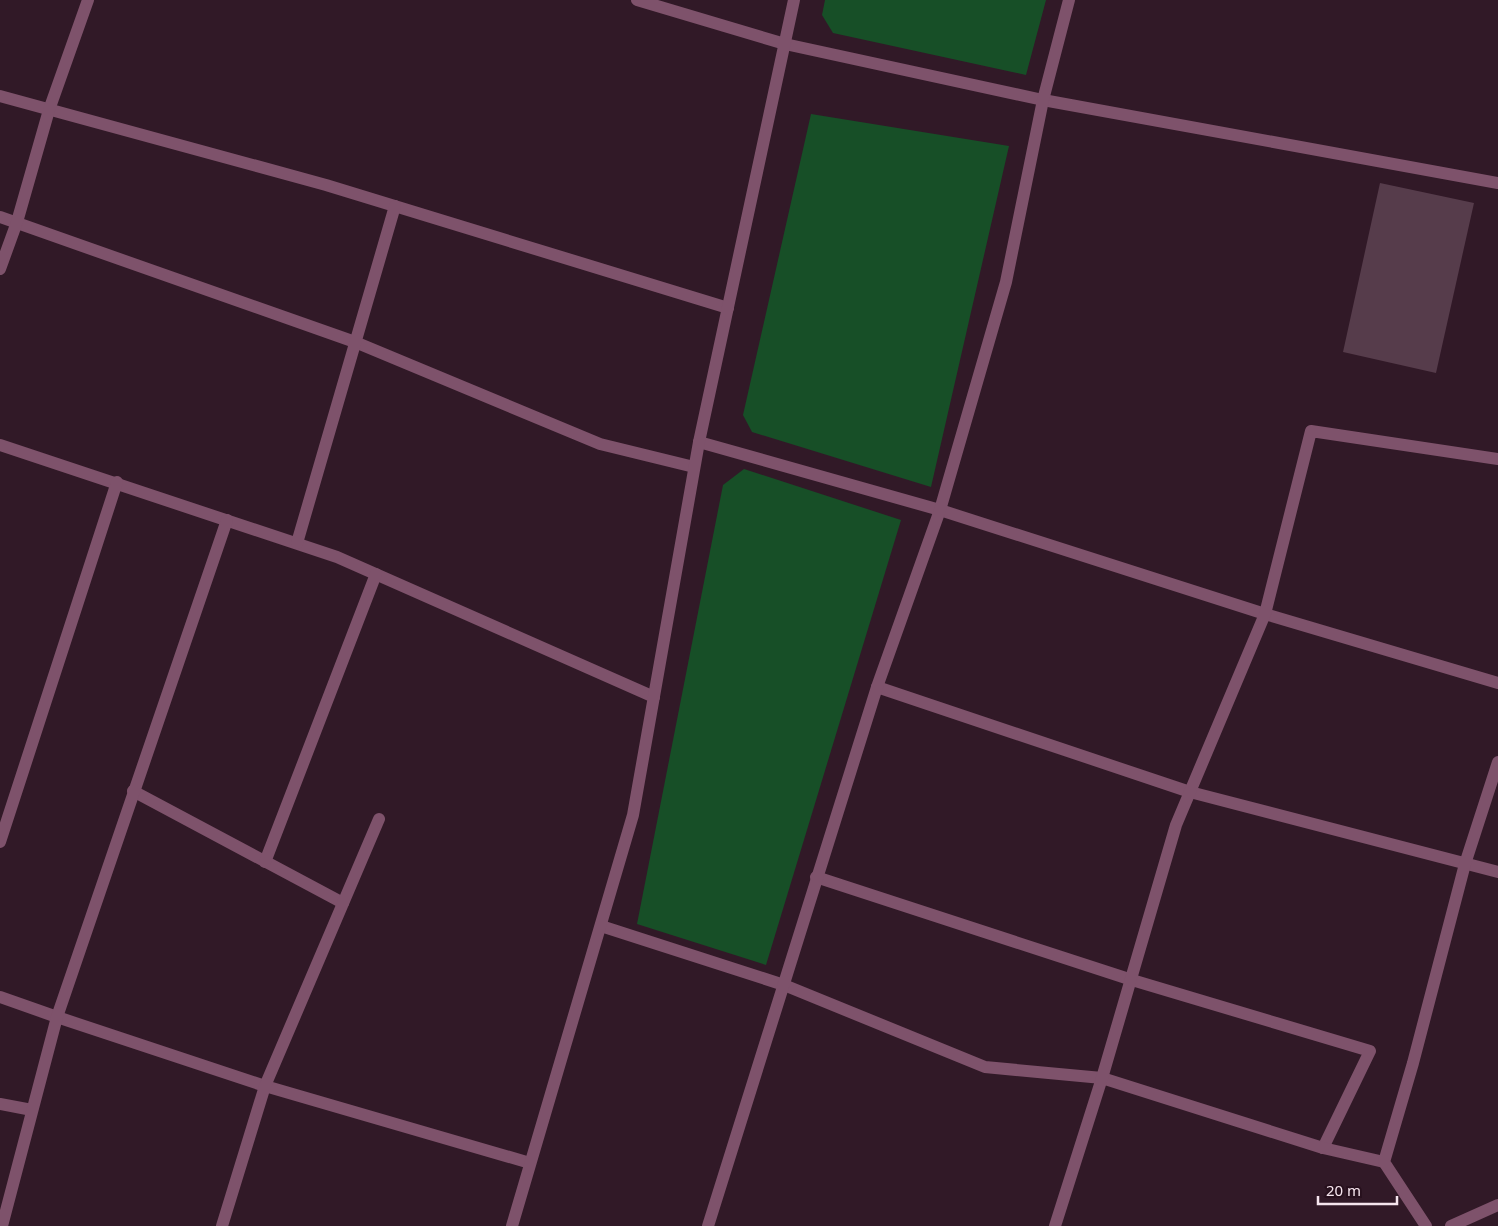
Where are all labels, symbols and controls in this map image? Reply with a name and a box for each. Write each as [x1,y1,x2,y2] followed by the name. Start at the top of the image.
[1318,1174,1397,1206] scale bar
[1326,1180,1361,1200] text: 20 m

